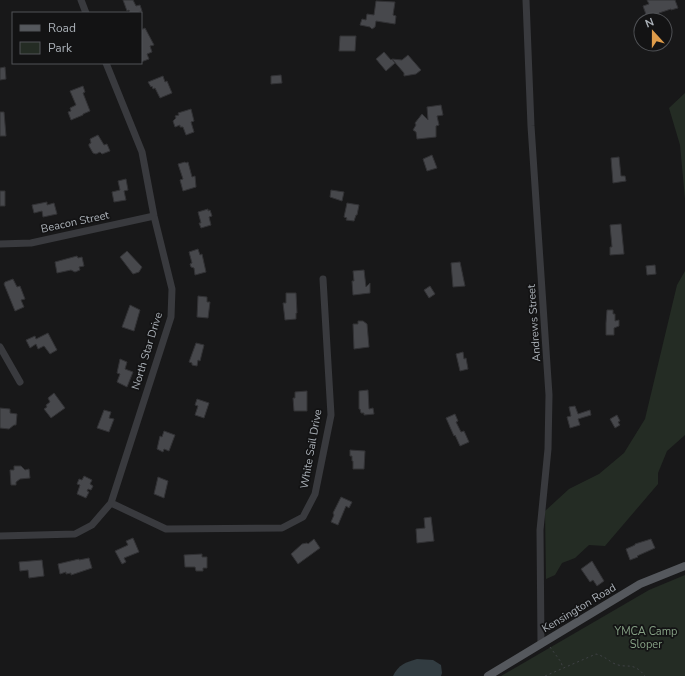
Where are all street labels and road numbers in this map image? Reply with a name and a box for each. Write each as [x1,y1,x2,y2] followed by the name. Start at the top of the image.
[40,207,111,237] street label: Beacon Street
[524,284,544,362] street label: Andrews Street
[128,310,166,392] street label: North Star Drive
[297,408,325,490] street label: White Sail Drive
[539,580,619,636] street label: Kensington Road

